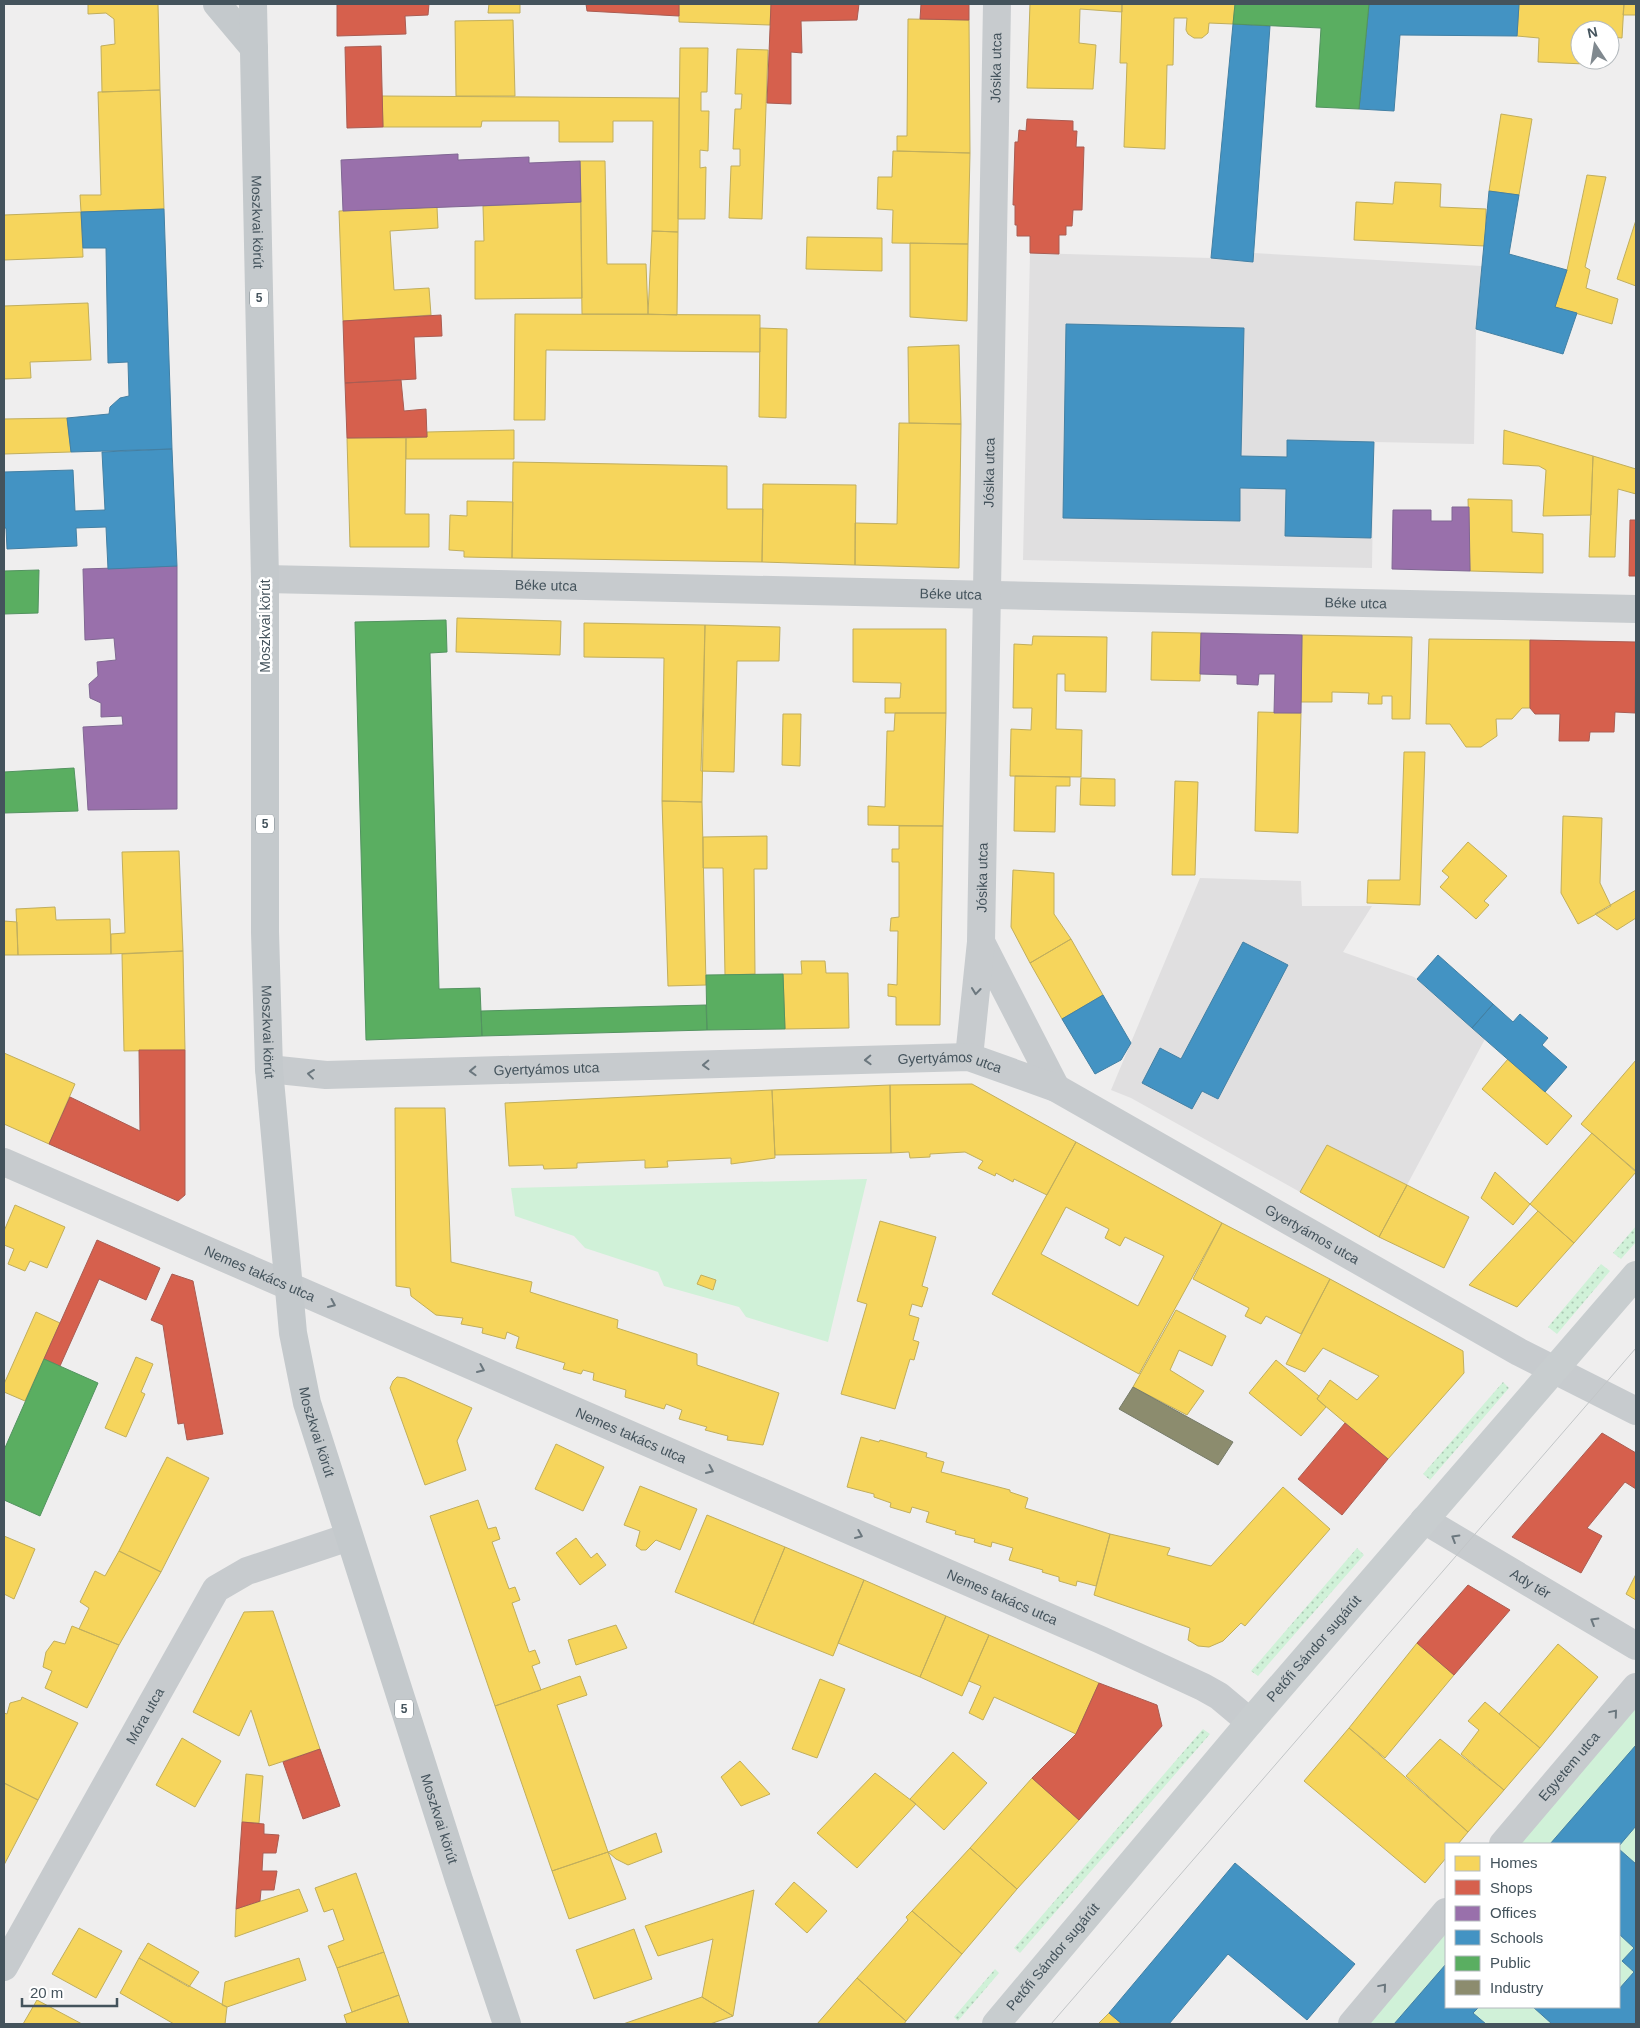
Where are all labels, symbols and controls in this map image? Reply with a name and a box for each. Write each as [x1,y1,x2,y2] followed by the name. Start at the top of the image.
[1570,20,1620,70] north arrow
[1586,23,1599,41] text: N
[987,32,1005,103] street label: Jósika utca
[249,175,267,269] street label: Moszkvai körút
[250,288,268,308] road number: 5
[980,437,998,508] street label: Jósika utca
[515,576,577,594] street label: Béke utca
[257,579,273,673] street label: Moszkvai körút
[920,585,982,603] street label: Béke utca
[1324,594,1387,612] street label: Béke utca
[256,814,274,834] road number: 5
[974,842,991,913] street label: Jósika utca
[259,985,278,1079] street label: Moszkvai körút
[971,987,982,995] one-way arrow
[897,1048,1004,1076] street label: Gyertyámos utca
[864,1055,872,1065] one-way arrow
[493,1059,600,1078] street label: Gyertyámos utca
[701,1059,709,1070] one-way arrow
[469,1066,477,1077] one-way arrow
[307,1069,315,1079] one-way arrow
[1262,1201,1362,1267] street label: Gyertyámos utca
[202,1242,318,1305] street label: Nemes takács utca
[327,1297,336,1308] one-way arrow
[476,1363,485,1374] one-way arrow
[296,1385,338,1479] street label: Moszkvai körút
[573,1404,689,1466] street label: Nemes takács utca
[705,1463,714,1474] one-way arrow
[854,1528,863,1539] one-way arrow
[1451,1535,1460,1545] one-way arrow
[1507,1565,1554,1602] street label: Ady tér
[945,1566,1060,1628] street label: Nemes takács utca
[1263,1592,1364,1705] street label: Petőfi Sándor sugárút
[1591,1617,1600,1627] one-way arrow
[123,1685,167,1747] street label: Móra utca
[395,1700,413,1718] road number: 5
[1608,1710,1617,1719] one-way arrow
[1535,1728,1603,1804] street label: Egyetem utca
[418,1772,461,1866] street label: Moszkvai körút
[1445,1843,1620,2008] legend
[1490,1854,1538,1871] text: Homes
[1490,1879,1533,1896] text: Shops
[1003,1900,1102,2014] street label: Petőfi Sándor sugárút
[1490,1904,1536,1921] text: Offices
[1490,1929,1543,1946] text: Schools
[1490,1954,1531,1971] text: Public
[22,1976,118,2008] scale bar
[1490,1979,1544,1996] text: Industry
[1377,1983,1386,1992] one-way arrow
[30,1984,63,2001] text: 20 m

